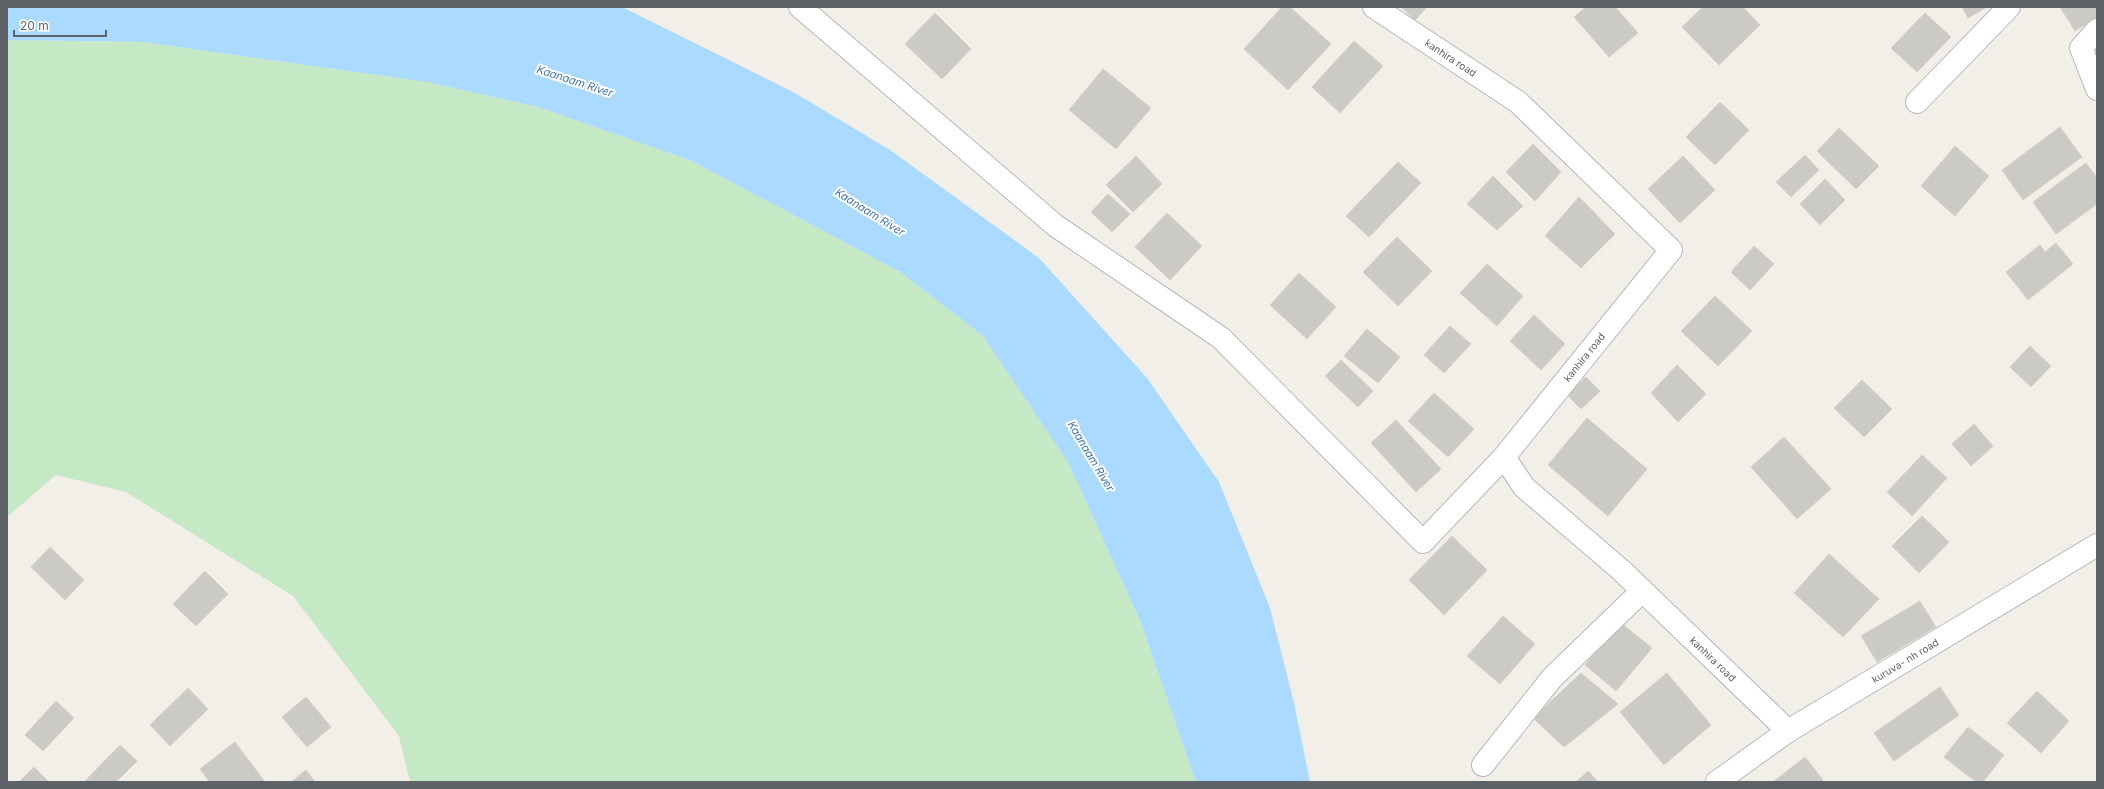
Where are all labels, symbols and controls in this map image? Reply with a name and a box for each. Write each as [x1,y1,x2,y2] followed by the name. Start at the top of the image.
[14,12,106,38] scale bar
[20,18,49,33] text: 20 m
[1423,36,1479,79] street label: kanhira road
[535,62,616,100] water label: Kaanaam River
[833,185,908,239] water label: Kaanaam River
[1561,330,1607,384] street label: kanhira road
[1065,418,1118,494] water label: Kaanaam River
[1688,634,1739,684] street label: kanhira road
[1869,636,1941,685] street label: kuruva- nh road

